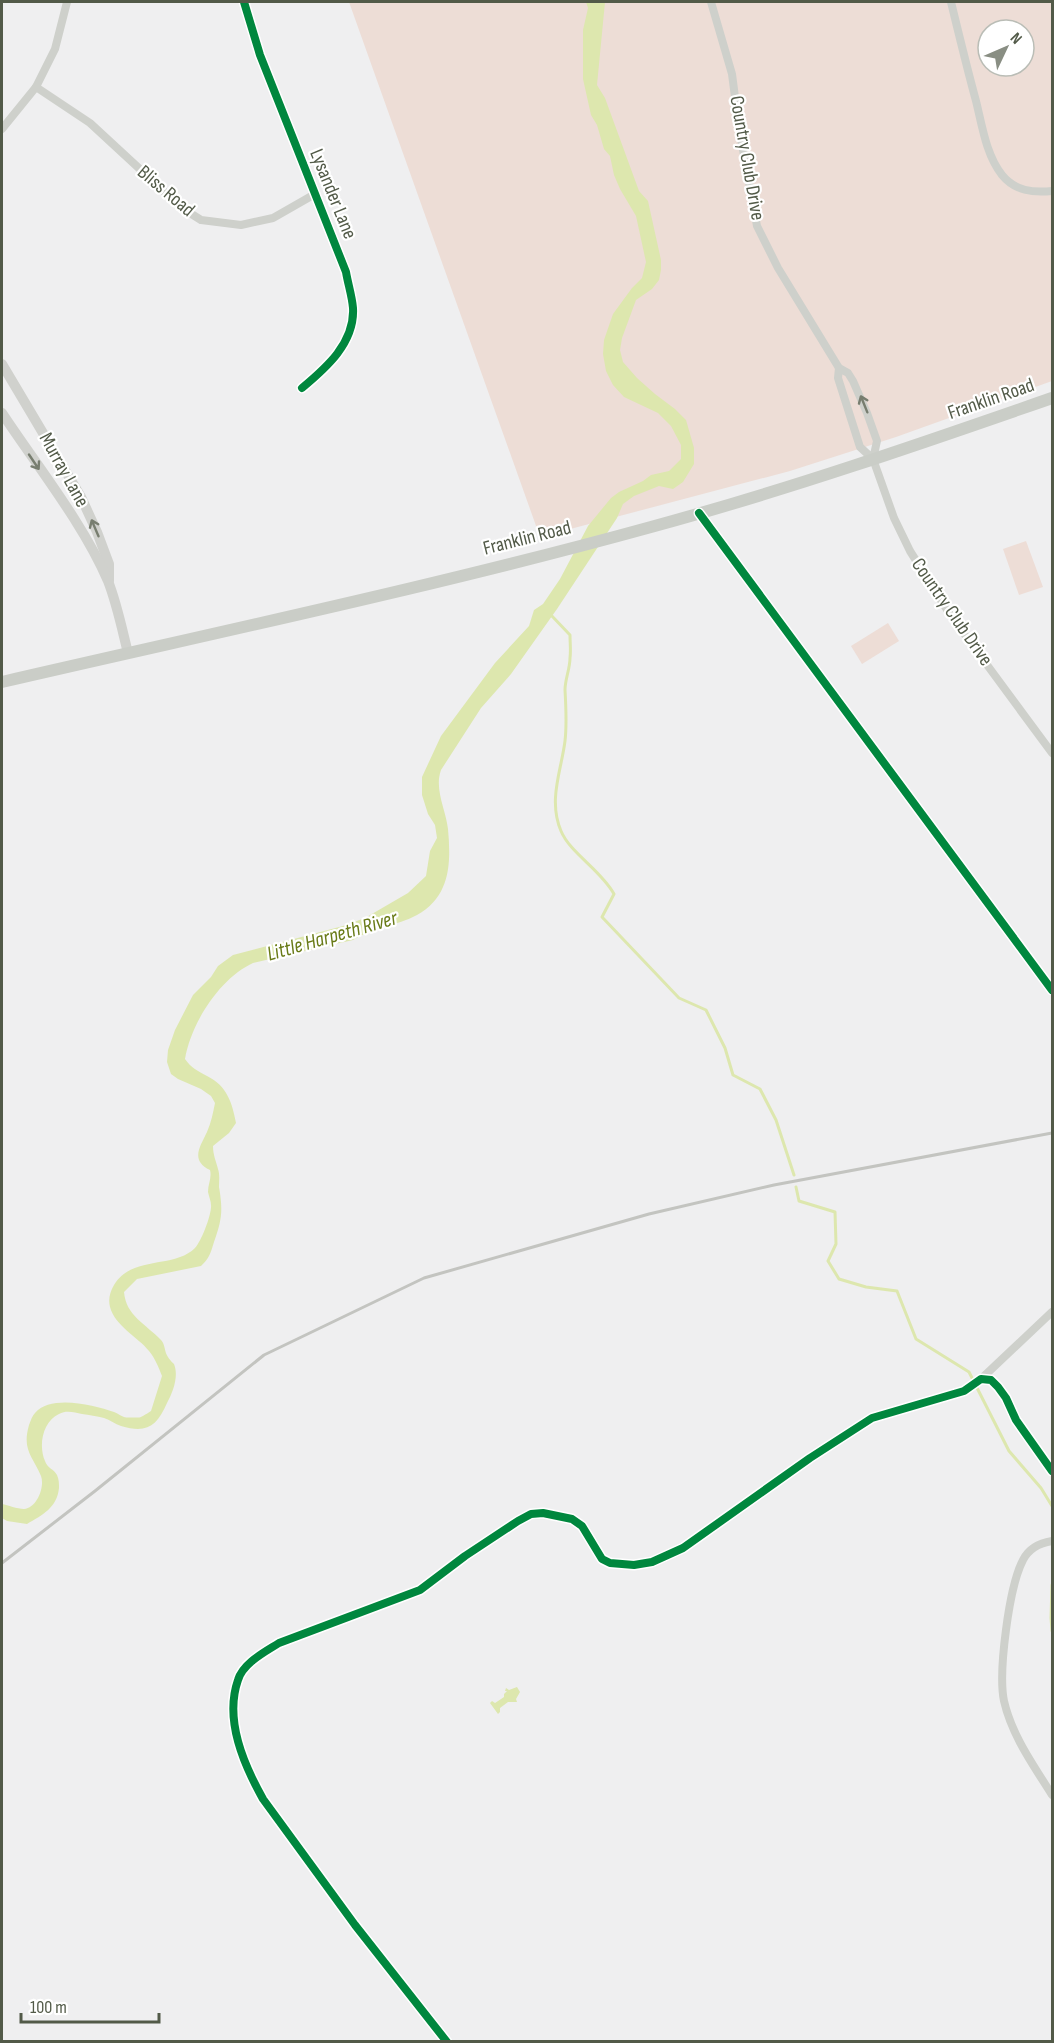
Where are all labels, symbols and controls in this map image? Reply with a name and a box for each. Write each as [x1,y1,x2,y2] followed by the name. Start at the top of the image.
[976,18,1036,78] north arrow
[1006,29,1026,48] text: N
[724,94,770,222] street label: Country Club Drive
[304,145,362,243] street label: Lysander Lane
[132,160,200,222] street label: Bliss Road
[945,373,1037,425] street label: Franklin Road
[858,395,869,413] one-way arrow
[34,429,94,511] street label: Murray Lane
[28,453,40,469] one-way arrow
[481,515,573,561] street label: Franklin Road
[89,519,100,538] one-way arrow
[906,554,998,670] street label: Country Club Drive
[264,905,401,967] water label: Little Harpeth River
[21,1986,159,2024] scale bar
[30,1997,67,2018] text: 100 m

